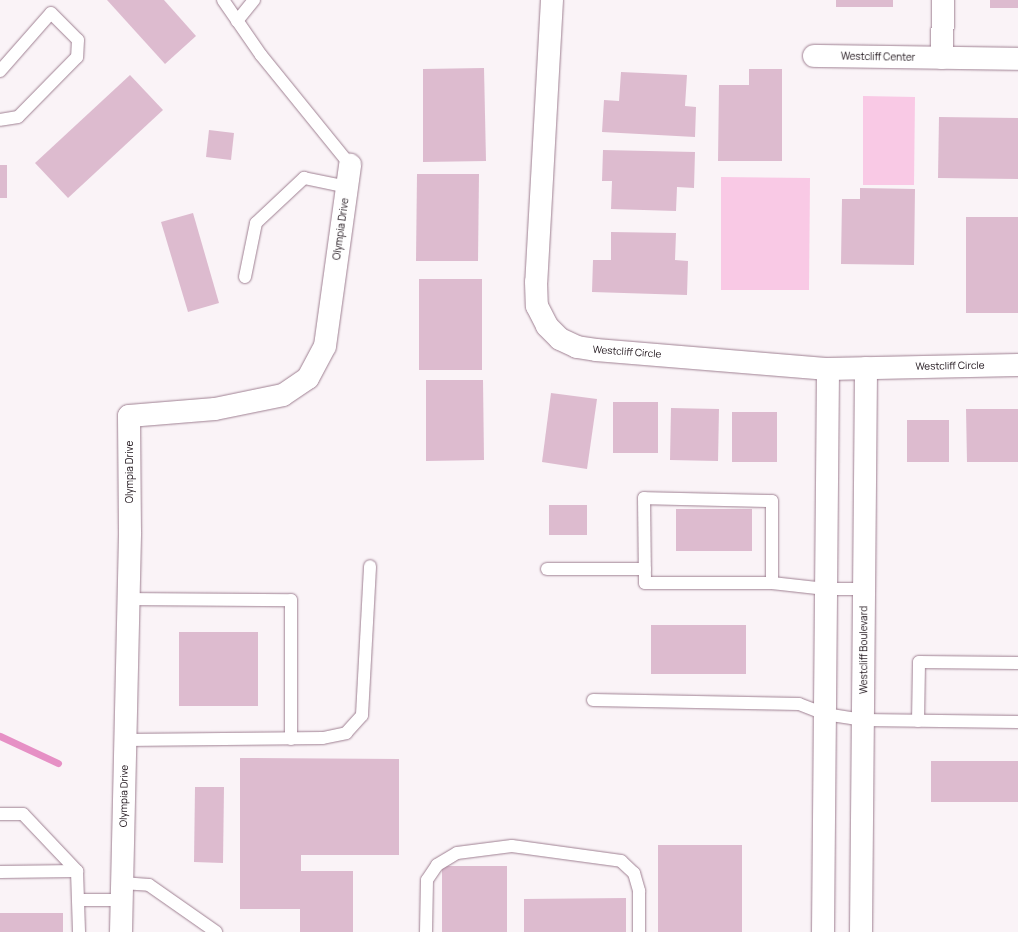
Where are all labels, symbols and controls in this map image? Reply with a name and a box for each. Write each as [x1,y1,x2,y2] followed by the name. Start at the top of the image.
[841,50,915,64] street label: Westcliff Center
[331,197,351,261] street label: Olympia Drive
[592,344,662,360] street label: Westcliff Circle
[915,359,985,373] street label: Westcliff Circle
[124,441,136,503] street label: Olympia Drive
[858,606,870,694] street label: Westcliff Boulevard
[117,765,131,827] street label: Olympia Drive

